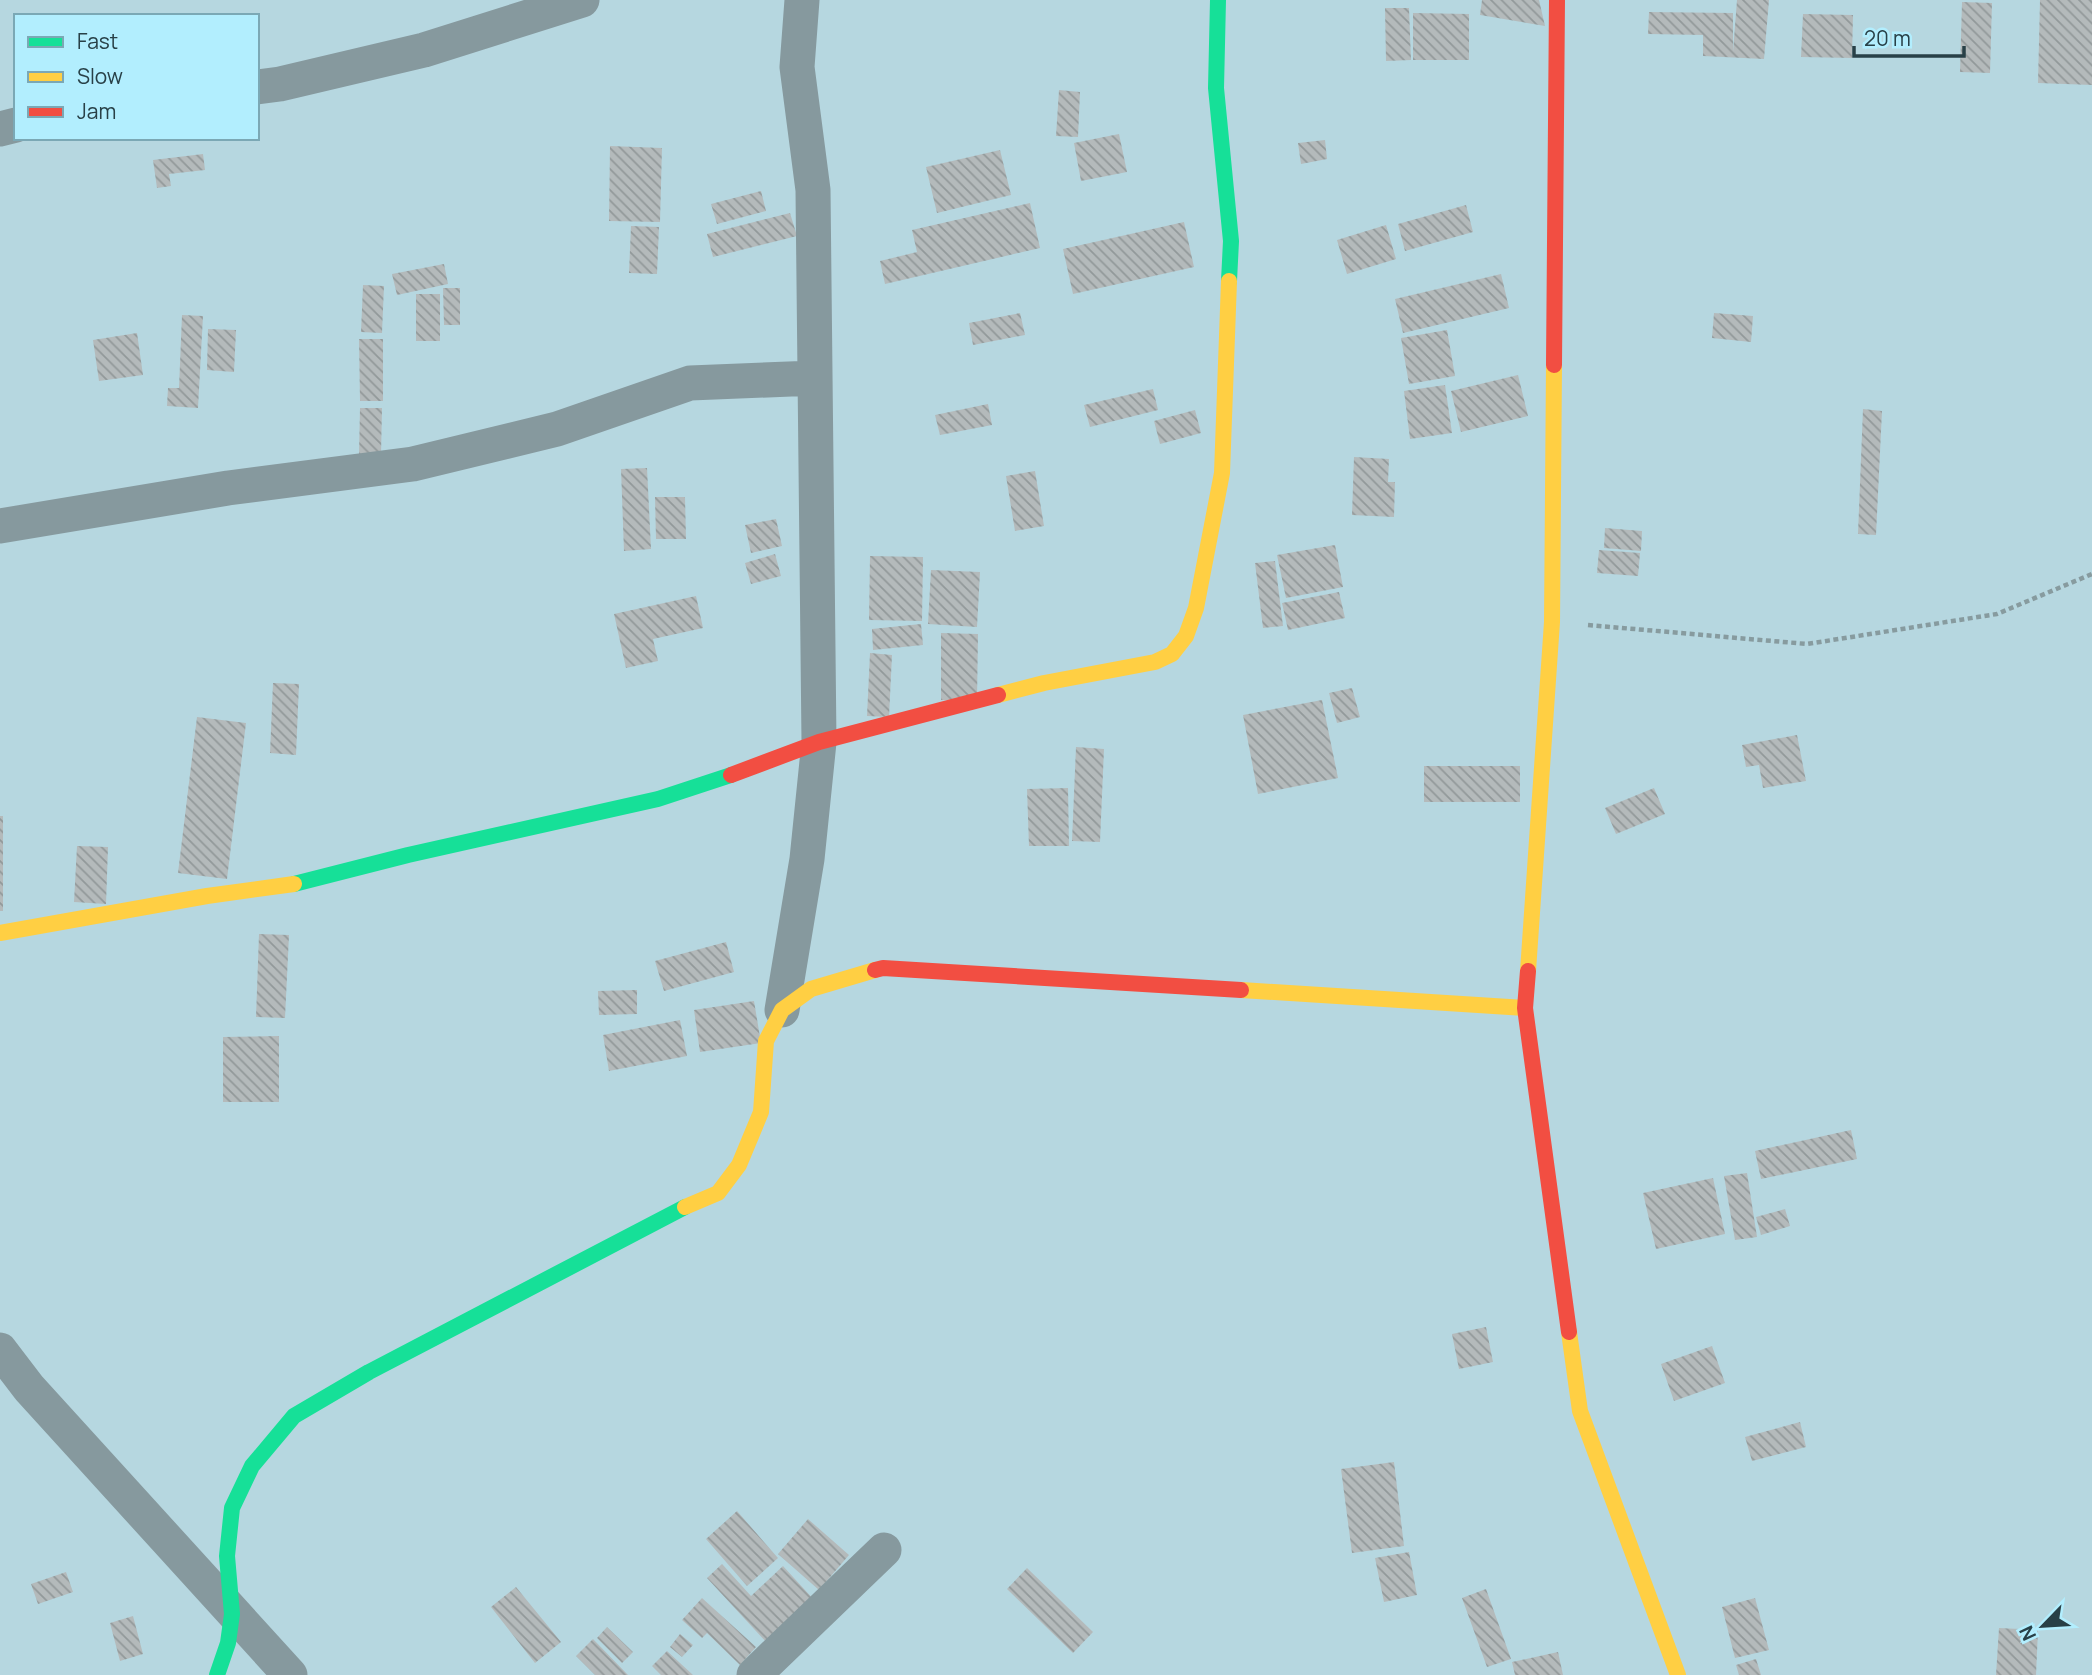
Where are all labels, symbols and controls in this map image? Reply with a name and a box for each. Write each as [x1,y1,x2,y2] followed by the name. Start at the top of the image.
[14,14,259,140] legend
[1854,14,1964,58] scale bar
[1864,24,1911,52] text: 20 m
[77,27,118,55] text: Fast
[77,62,123,90] text: Slow
[77,97,116,125] text: Jam
[2008,1591,2078,1661] north arrow
[2013,1622,2042,1645] text: N

